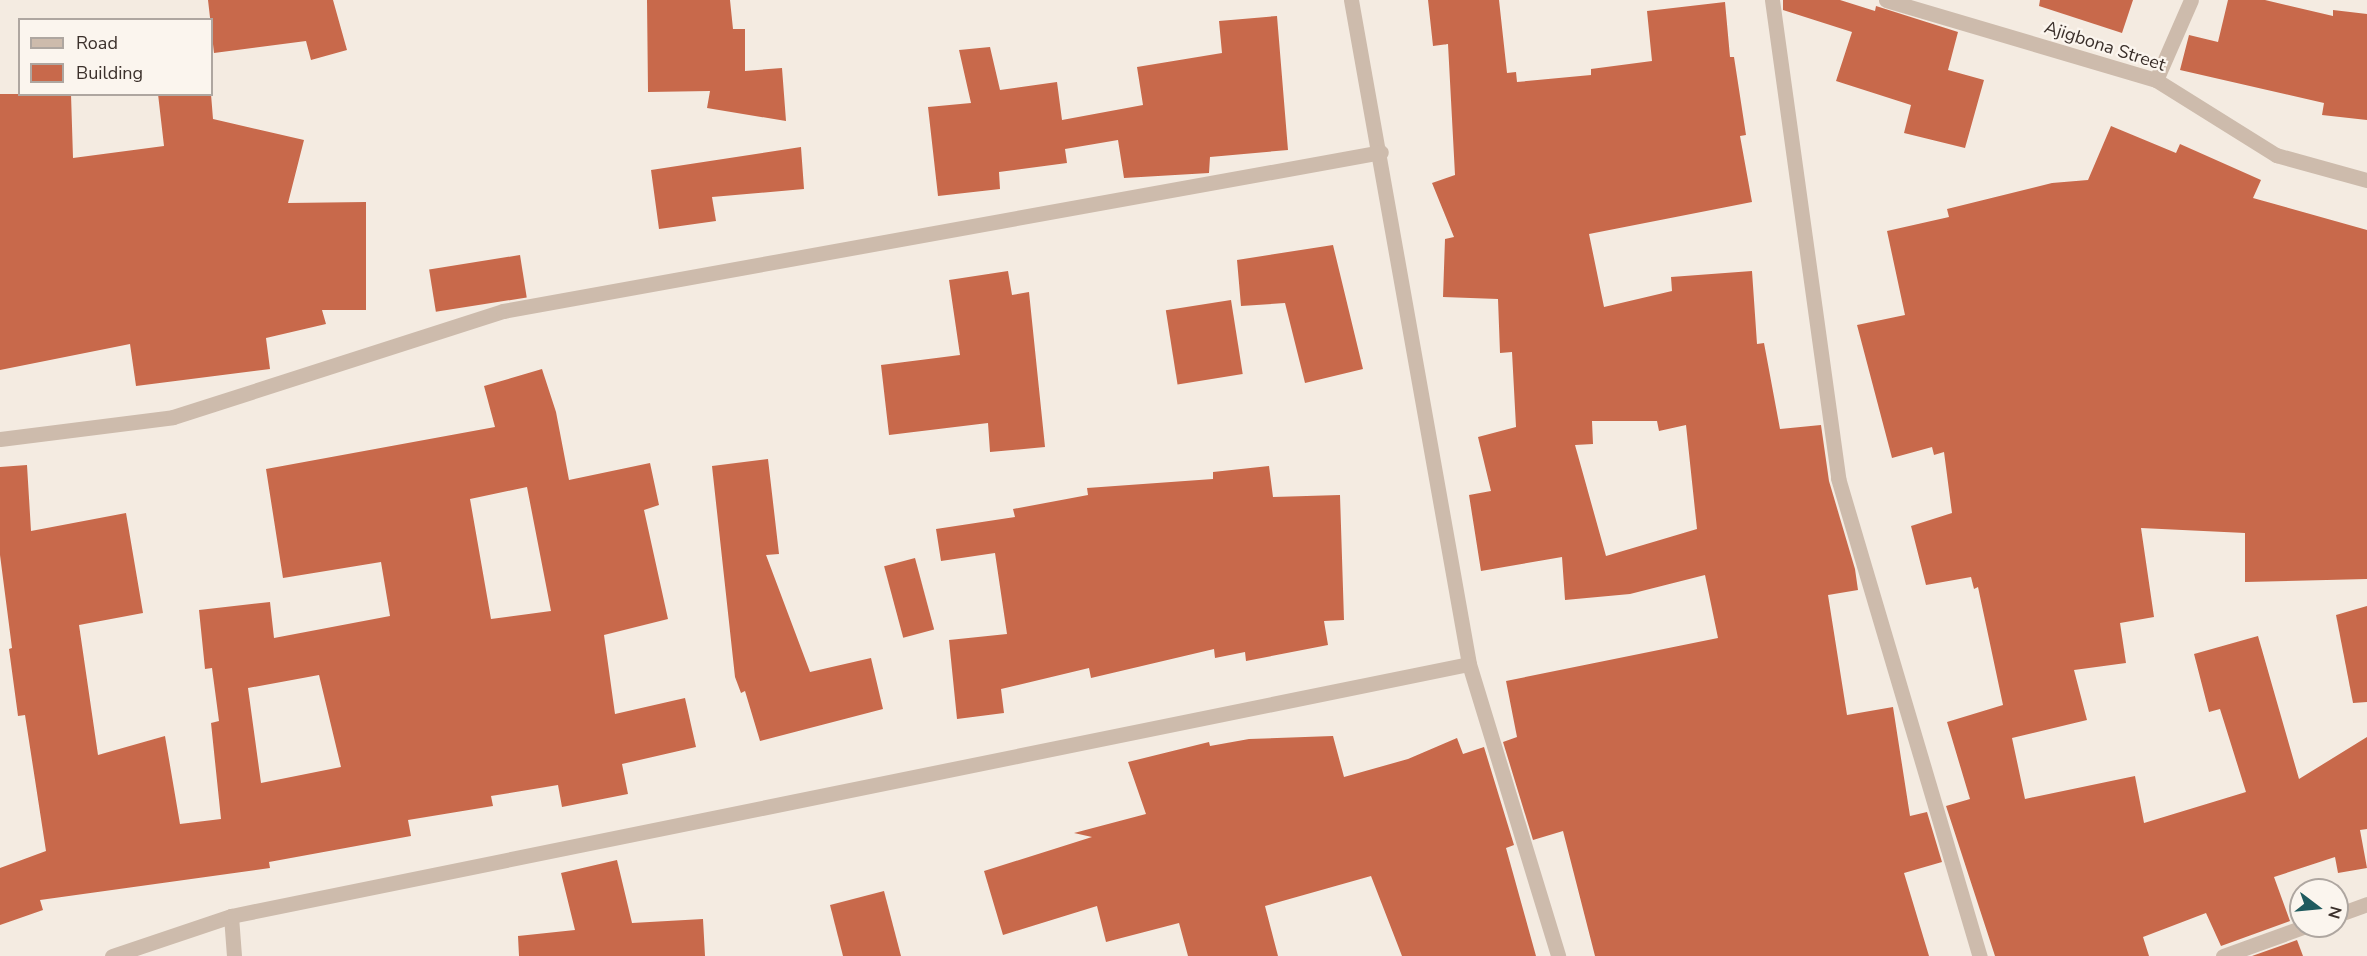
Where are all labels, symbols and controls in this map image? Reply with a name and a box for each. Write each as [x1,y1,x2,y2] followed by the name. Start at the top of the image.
[2042,16,2168,76] street label: Ajigbona Street
[18,18,213,96] legend
[76,31,118,55] text: Road
[76,61,143,85] text: Building
[2289,878,2349,938] north arrow
[2322,904,2347,921] text: N

